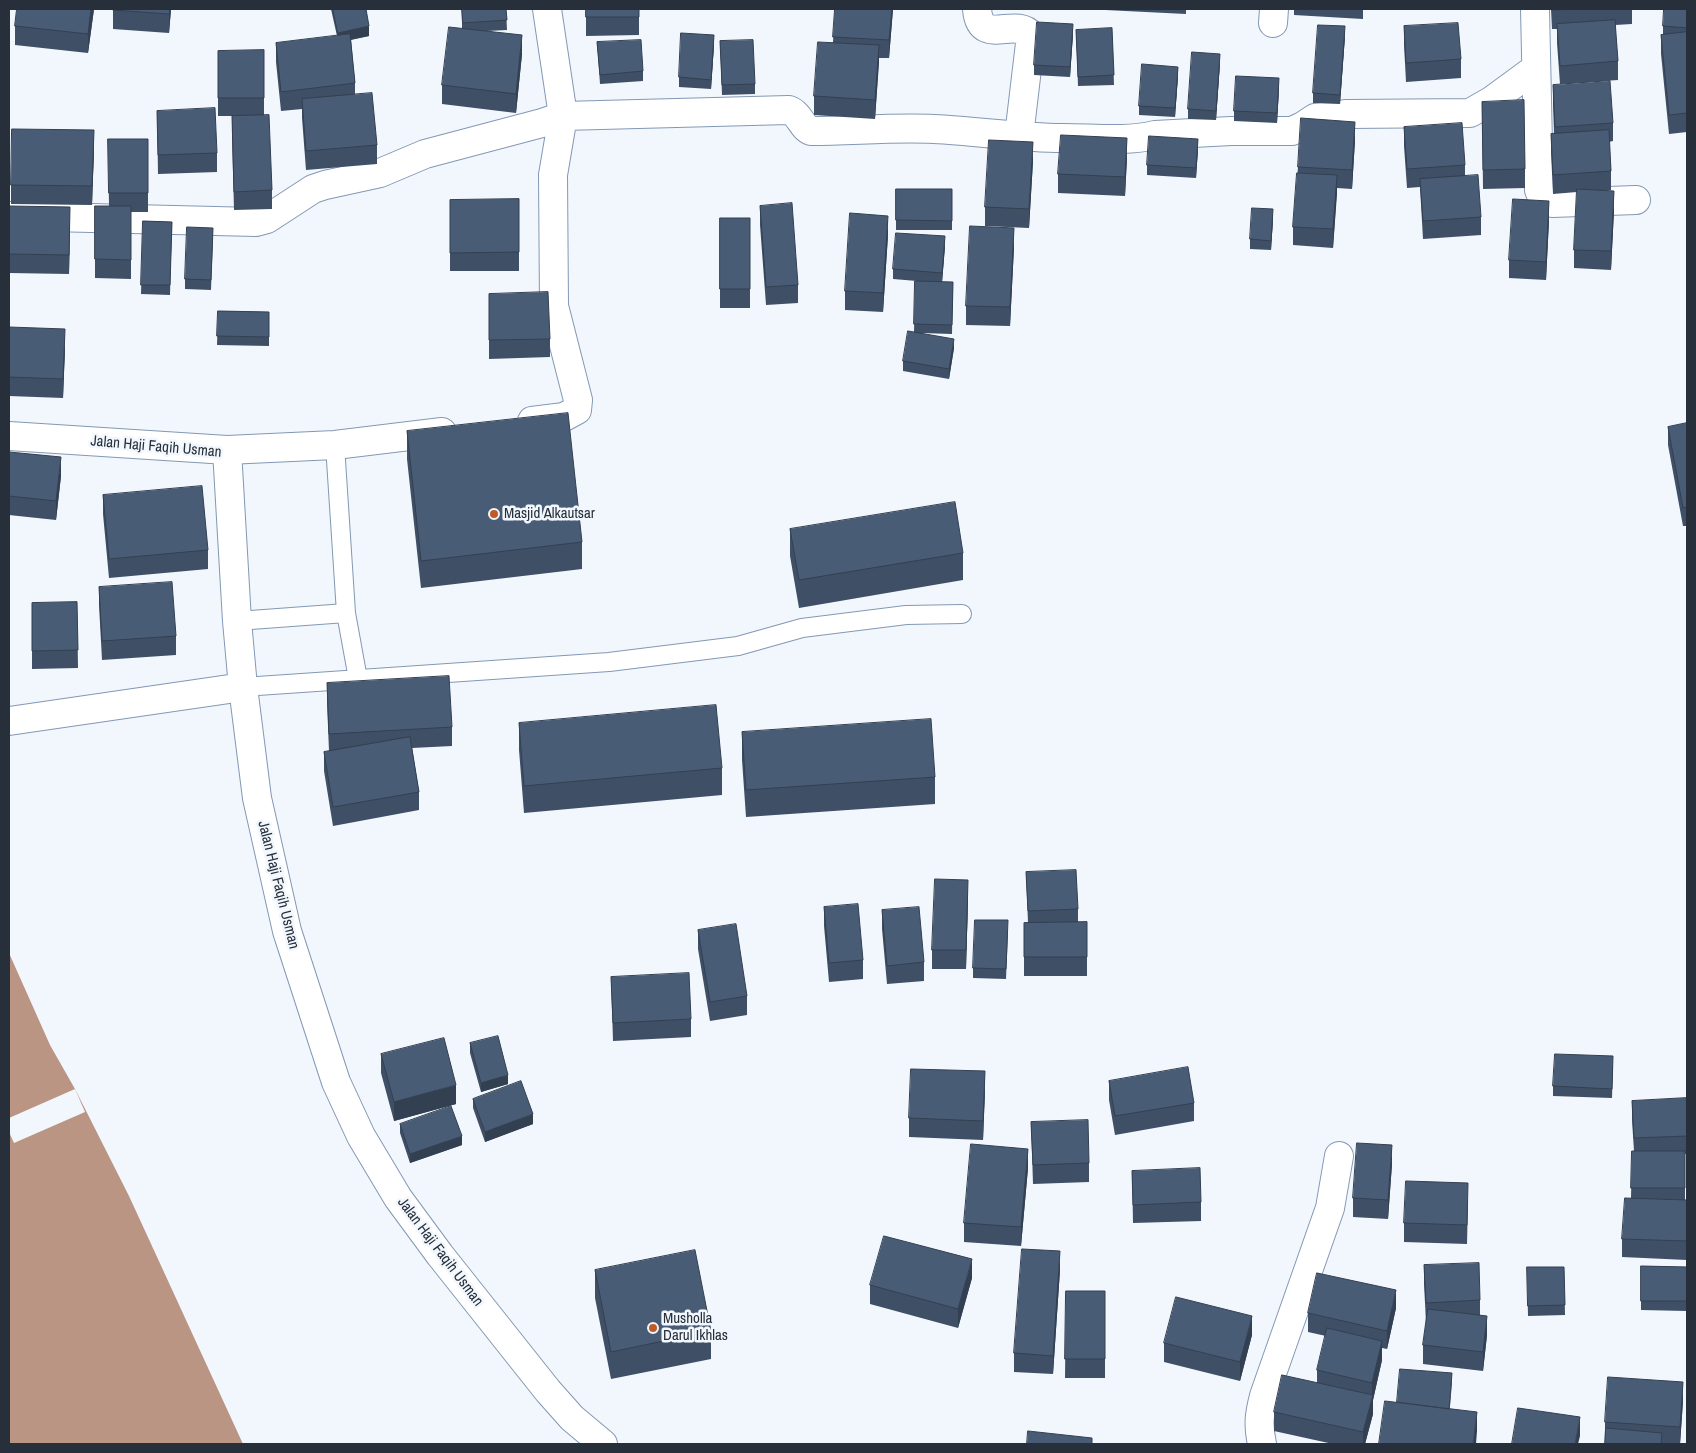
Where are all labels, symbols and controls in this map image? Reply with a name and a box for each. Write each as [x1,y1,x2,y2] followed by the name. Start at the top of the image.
[90,432,222,462] street label: Jalan Haji Faqih Usman
[504,505,595,523] place label: Masjid Alkautsar
[488,508,500,520] marker: Masjid Alkautsar
[253,819,303,951] street label: Jalan Haji Faqih Usman
[393,1194,487,1310] street label: Jalan Haji Faqih Usman
[663,1310,728,1345] place label: Musholla Darul Ikhlas
[647,1322,659,1334] marker: Musholla Darul Ikhlas

